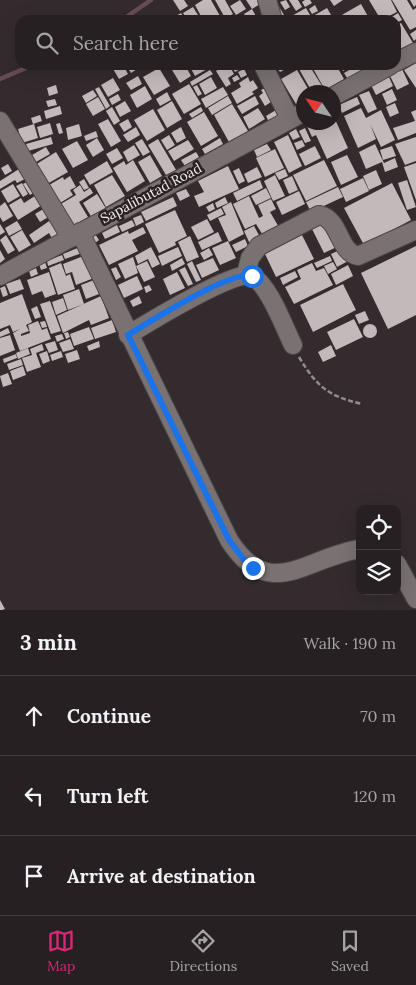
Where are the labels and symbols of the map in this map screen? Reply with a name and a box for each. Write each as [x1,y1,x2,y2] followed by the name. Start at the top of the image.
[296,85,341,130] north arrow
[97,159,205,227] street label: Sapalibutad Road
[241,265,264,288] route start
[242,557,265,580] route end

